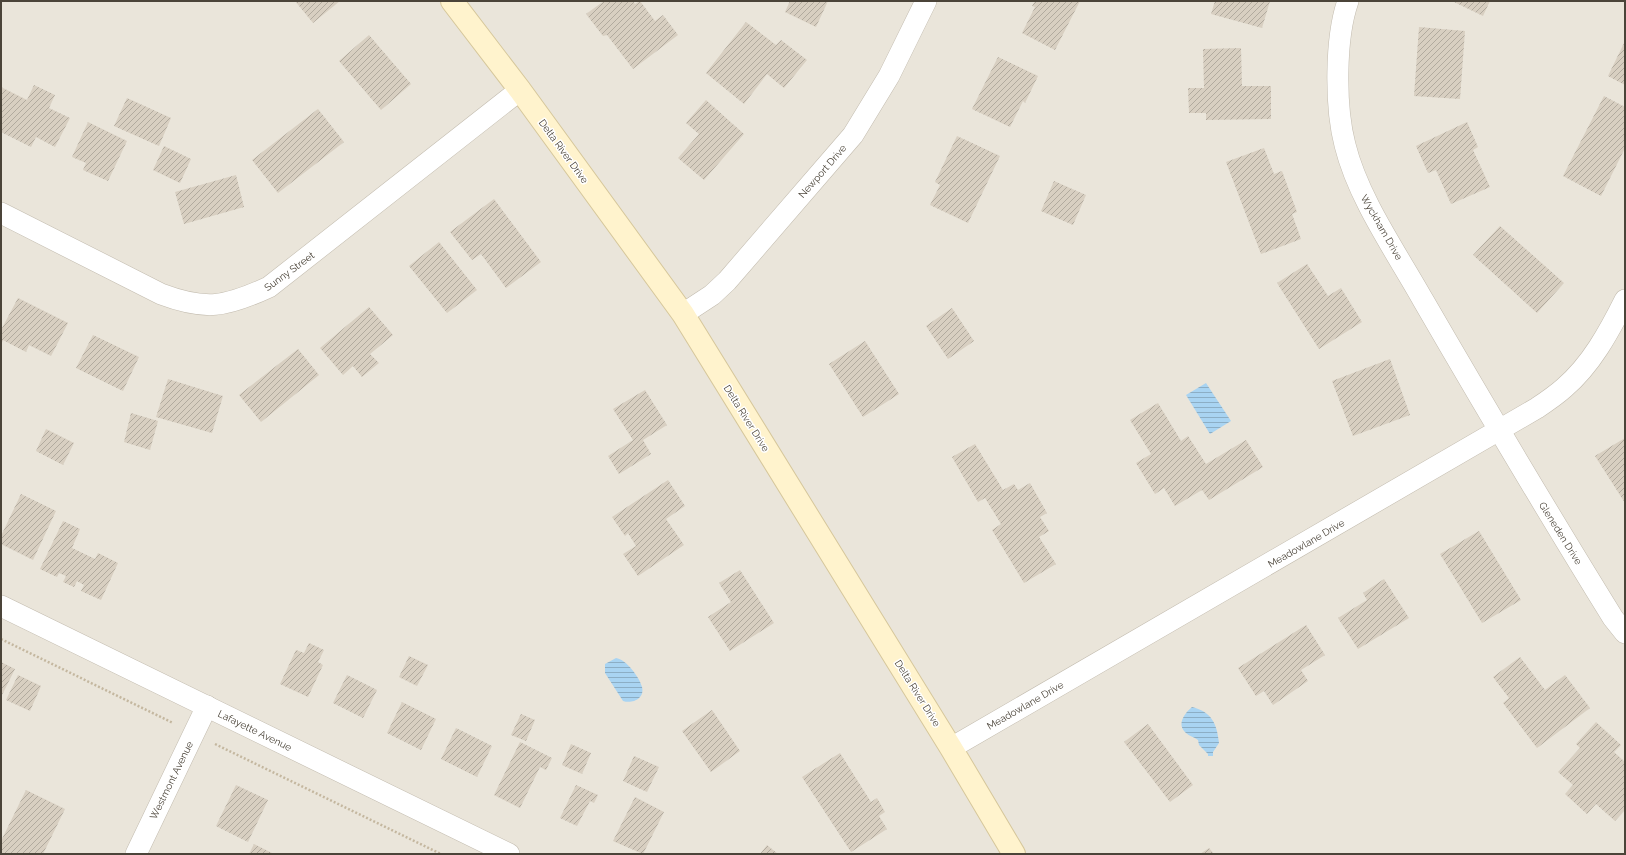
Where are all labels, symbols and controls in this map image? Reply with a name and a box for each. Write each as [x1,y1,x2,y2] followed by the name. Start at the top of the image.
[537,117,591,186] street label: Delta River Drive
[796,142,849,200] street label: Newport Drive
[1358,193,1405,262] street label: Wyckham Drive
[262,249,317,293] street label: Sunny Street
[722,383,772,454] street label: Delta River Drive
[1537,500,1584,567] street label: Gleneden Drive
[1266,517,1347,570] street label: Meadowlane Drive
[893,658,943,729] street label: Delta River Drive
[985,679,1066,732] street label: Meadowlane Drive
[216,708,294,753] street label: Lafayette Avenue
[148,739,195,821] street label: Westmont Avenue

